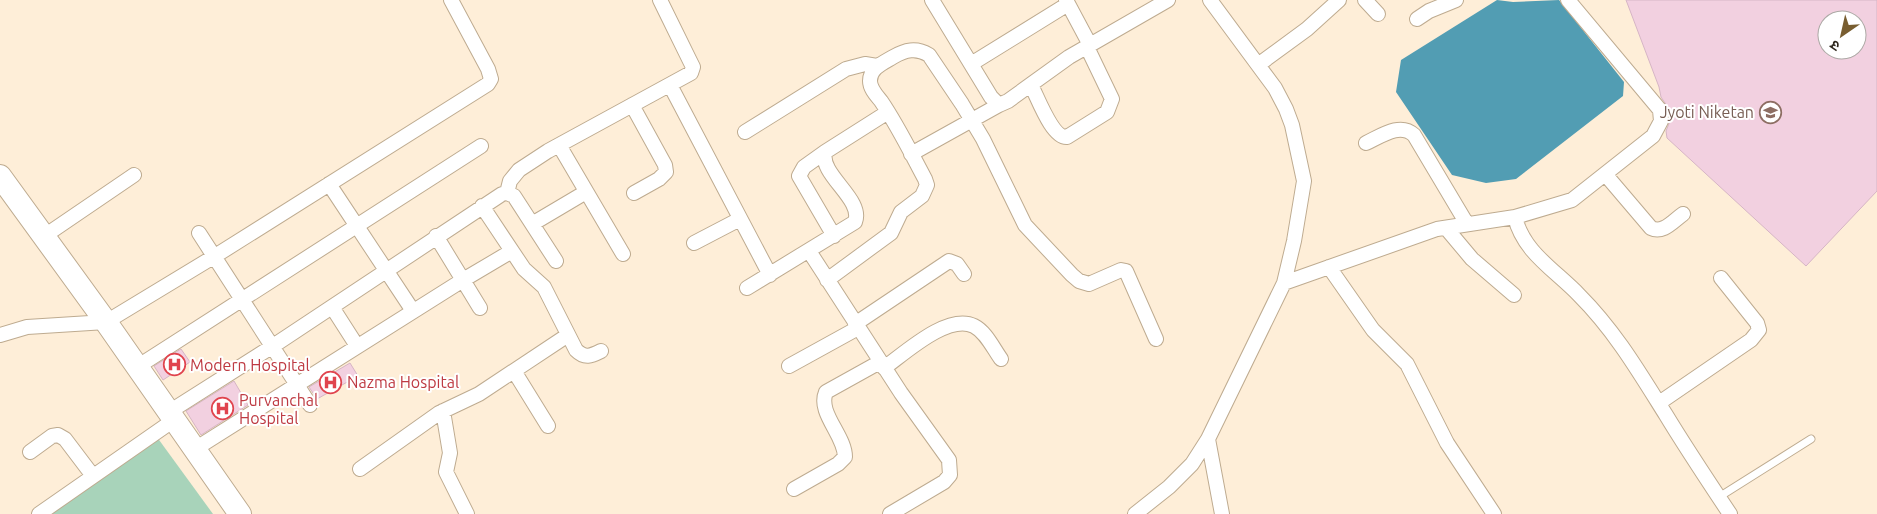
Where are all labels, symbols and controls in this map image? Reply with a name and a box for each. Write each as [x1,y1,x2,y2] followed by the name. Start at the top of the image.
[1817,10,1867,60] north arrow
[1826,36,1843,55] text: उ
[1758,100,1782,124] school or university icon: Jyoti Niketan
[1660,103,1754,121] place label: Jyoti Niketan
[162,353,186,377] hospital icon: Modern Hospital
[190,356,310,374] place label: Modern Hospital
[319,370,343,394] hospital icon: Nazma Hospital
[347,373,459,391] place label: Nazma Hospital
[239,391,318,427] place label: Purvanchal Hospital
[211,397,235,421] hospital icon: Purvanchal Hospital

